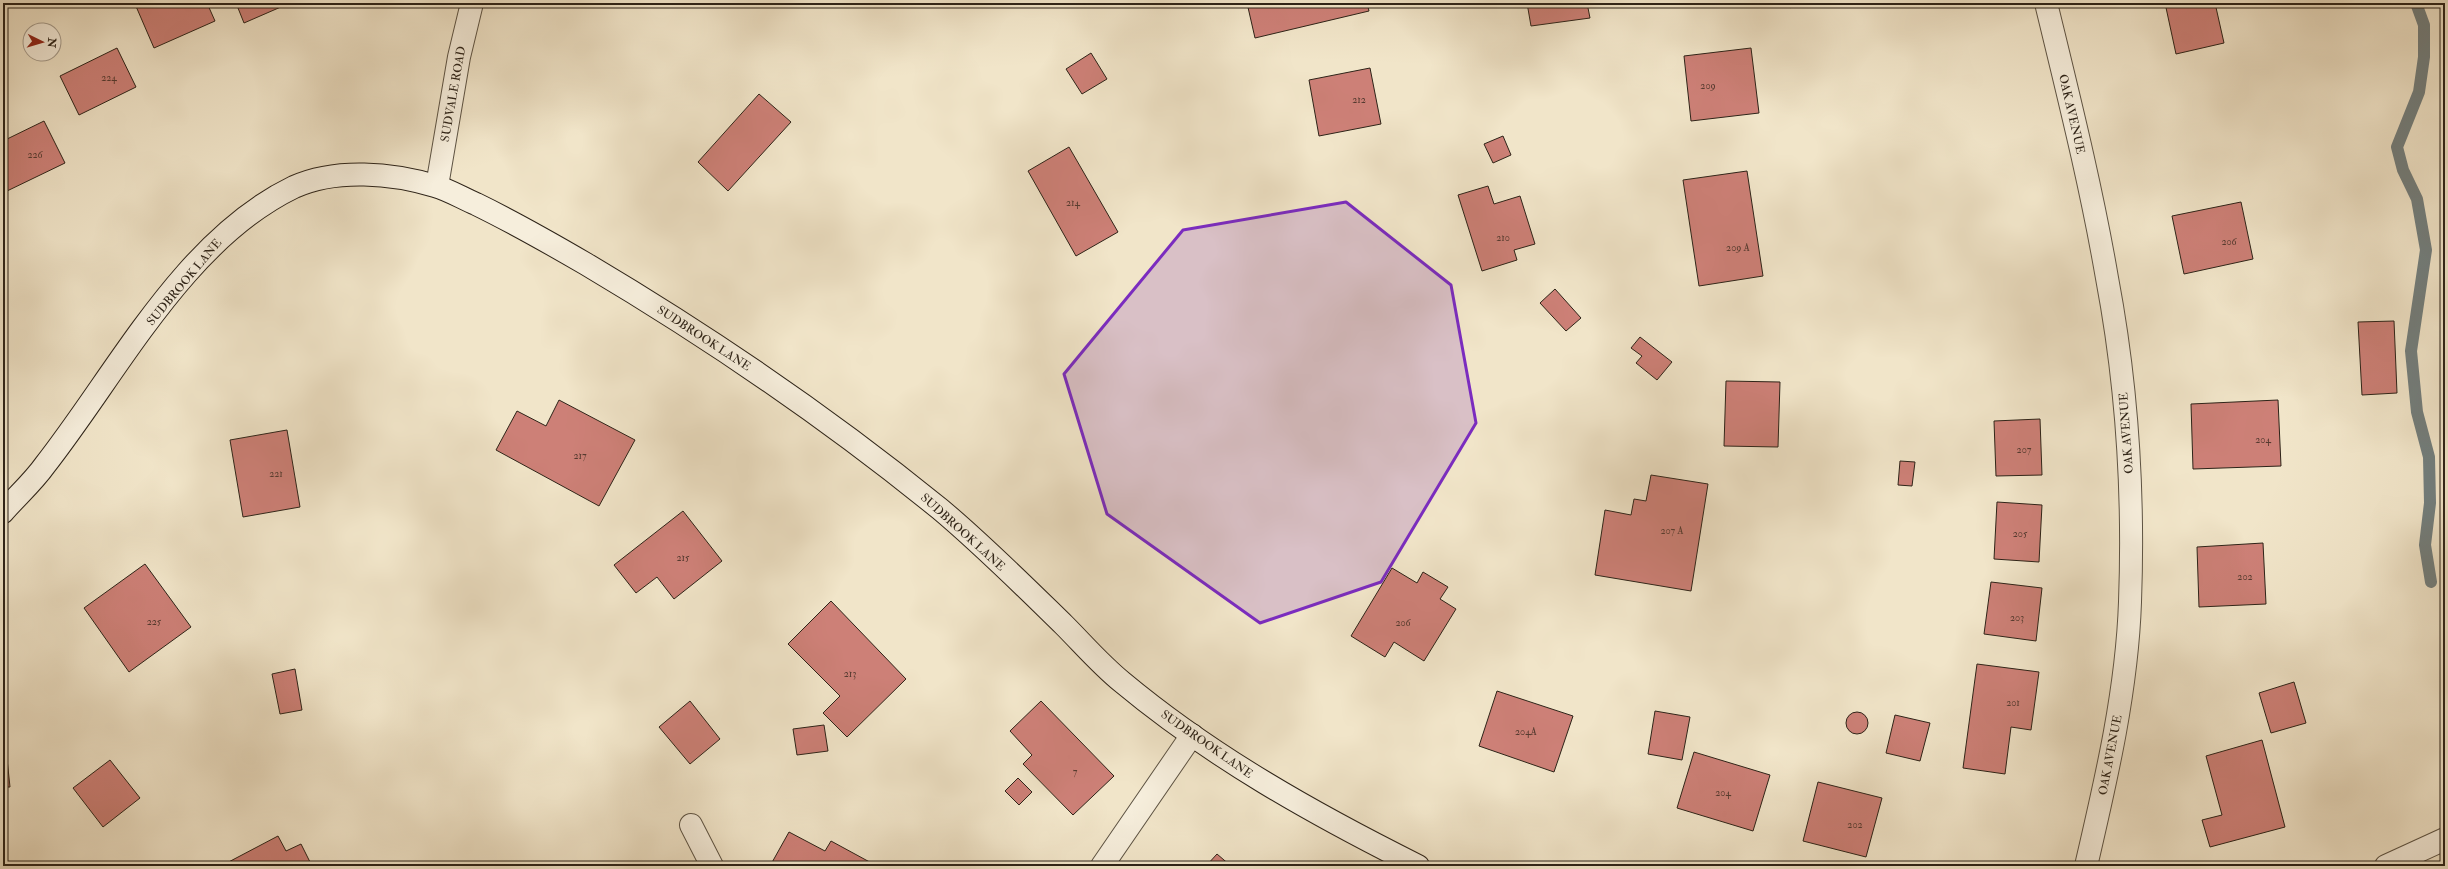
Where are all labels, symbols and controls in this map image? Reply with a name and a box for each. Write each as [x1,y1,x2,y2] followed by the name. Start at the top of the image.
[22,22,62,62] north arrow
[44,36,58,49] text: N
[438,45,469,143] street label: SUDVALE ROAD
[101,72,117,84] house number: 224
[2055,73,2088,156] street label: OAK AVENUE
[1700,80,1716,92] house number: 209
[1352,94,1366,106] house number: 212
[27,149,44,161] house number: 226
[1066,197,1081,209] house number: 214
[1496,232,1510,244] house number: 210
[144,236,225,329] street label: SUDBROOK LANE
[2221,236,2238,248] house number: 206
[1726,242,1751,254] house number: 209 A
[654,302,754,375] street label: SUDBROOK LANE
[2116,391,2137,474] street label: OAK AVENUE
[2255,434,2271,446] house number: 204
[2017,444,2032,456] house number: 207
[573,450,587,462] house number: 217
[269,468,283,480] house number: 221
[917,490,1008,575] street label: SUDBROOK LANE
[1660,525,1684,537] house number: 207 A
[2013,528,2028,540] house number: 205
[676,552,690,564] house number: 215
[2237,571,2253,583] house number: 202
[2010,612,2024,624] house number: 203
[147,616,162,628] house number: 225
[1395,617,1412,629] house number: 206
[844,668,856,680] house number: 213
[2006,697,2020,709] house number: 201
[1158,707,1256,782] street label: SUDBROOK LANE
[2095,713,2126,797] street label: OAK AVENUE
[1515,726,1538,738] house number: 204A
[1073,766,1078,778] house number: 7
[1715,787,1731,799] house number: 204
[1847,819,1863,831] house number: 202

